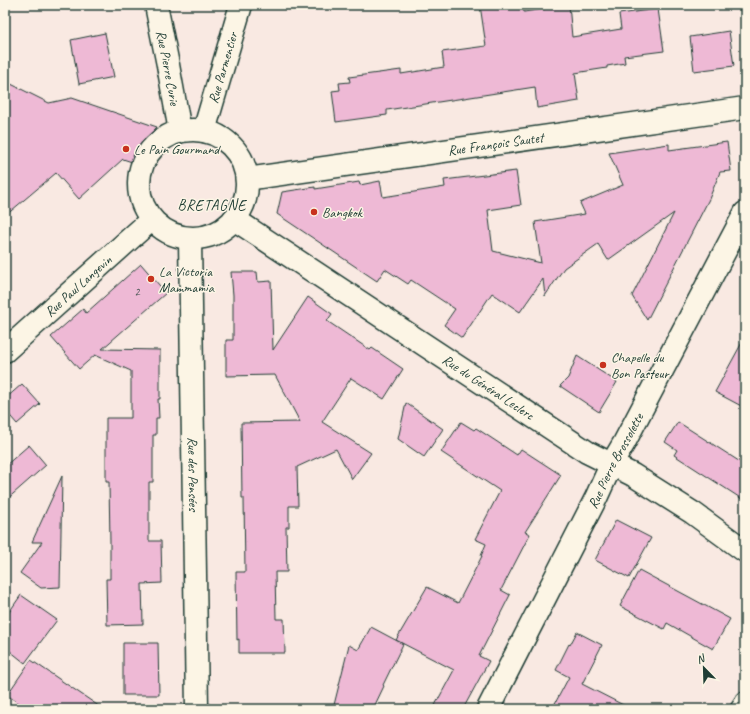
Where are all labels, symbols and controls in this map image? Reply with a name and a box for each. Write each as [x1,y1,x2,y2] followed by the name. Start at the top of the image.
[153,29,184,108] street label: Rue Pierre Curie
[204,29,241,105] street label: Rue Parmentier
[447,128,547,159] street label: Rue François Sautet
[134,141,222,158] place label: Le Pain Gourmand
[121,144,131,154] marker: Le Pain Gourmand
[177,196,248,215] district label: BRETAGNE
[322,204,364,221] place label: Bangkok
[309,207,319,217] marker: Bangkok
[41,251,115,320] street label: Rue Paul Langevin
[159,263,215,296] place label: La Victoria Mammamia
[146,274,156,284] marker: La Victoria Mammamia
[134,284,141,300] house number: 2
[611,349,670,382] place label: Chapelle du Bon Pasteur
[439,351,538,424] street label: Rue du Général Leclerc
[598,360,608,370] marker: Chapelle du Bon Pasteur
[584,409,647,511] street label: Rue Pierre Brossolette
[184,437,203,512] street label: Rue des Pensées
[684,648,724,688] north arrow
[694,650,708,667] text: N

